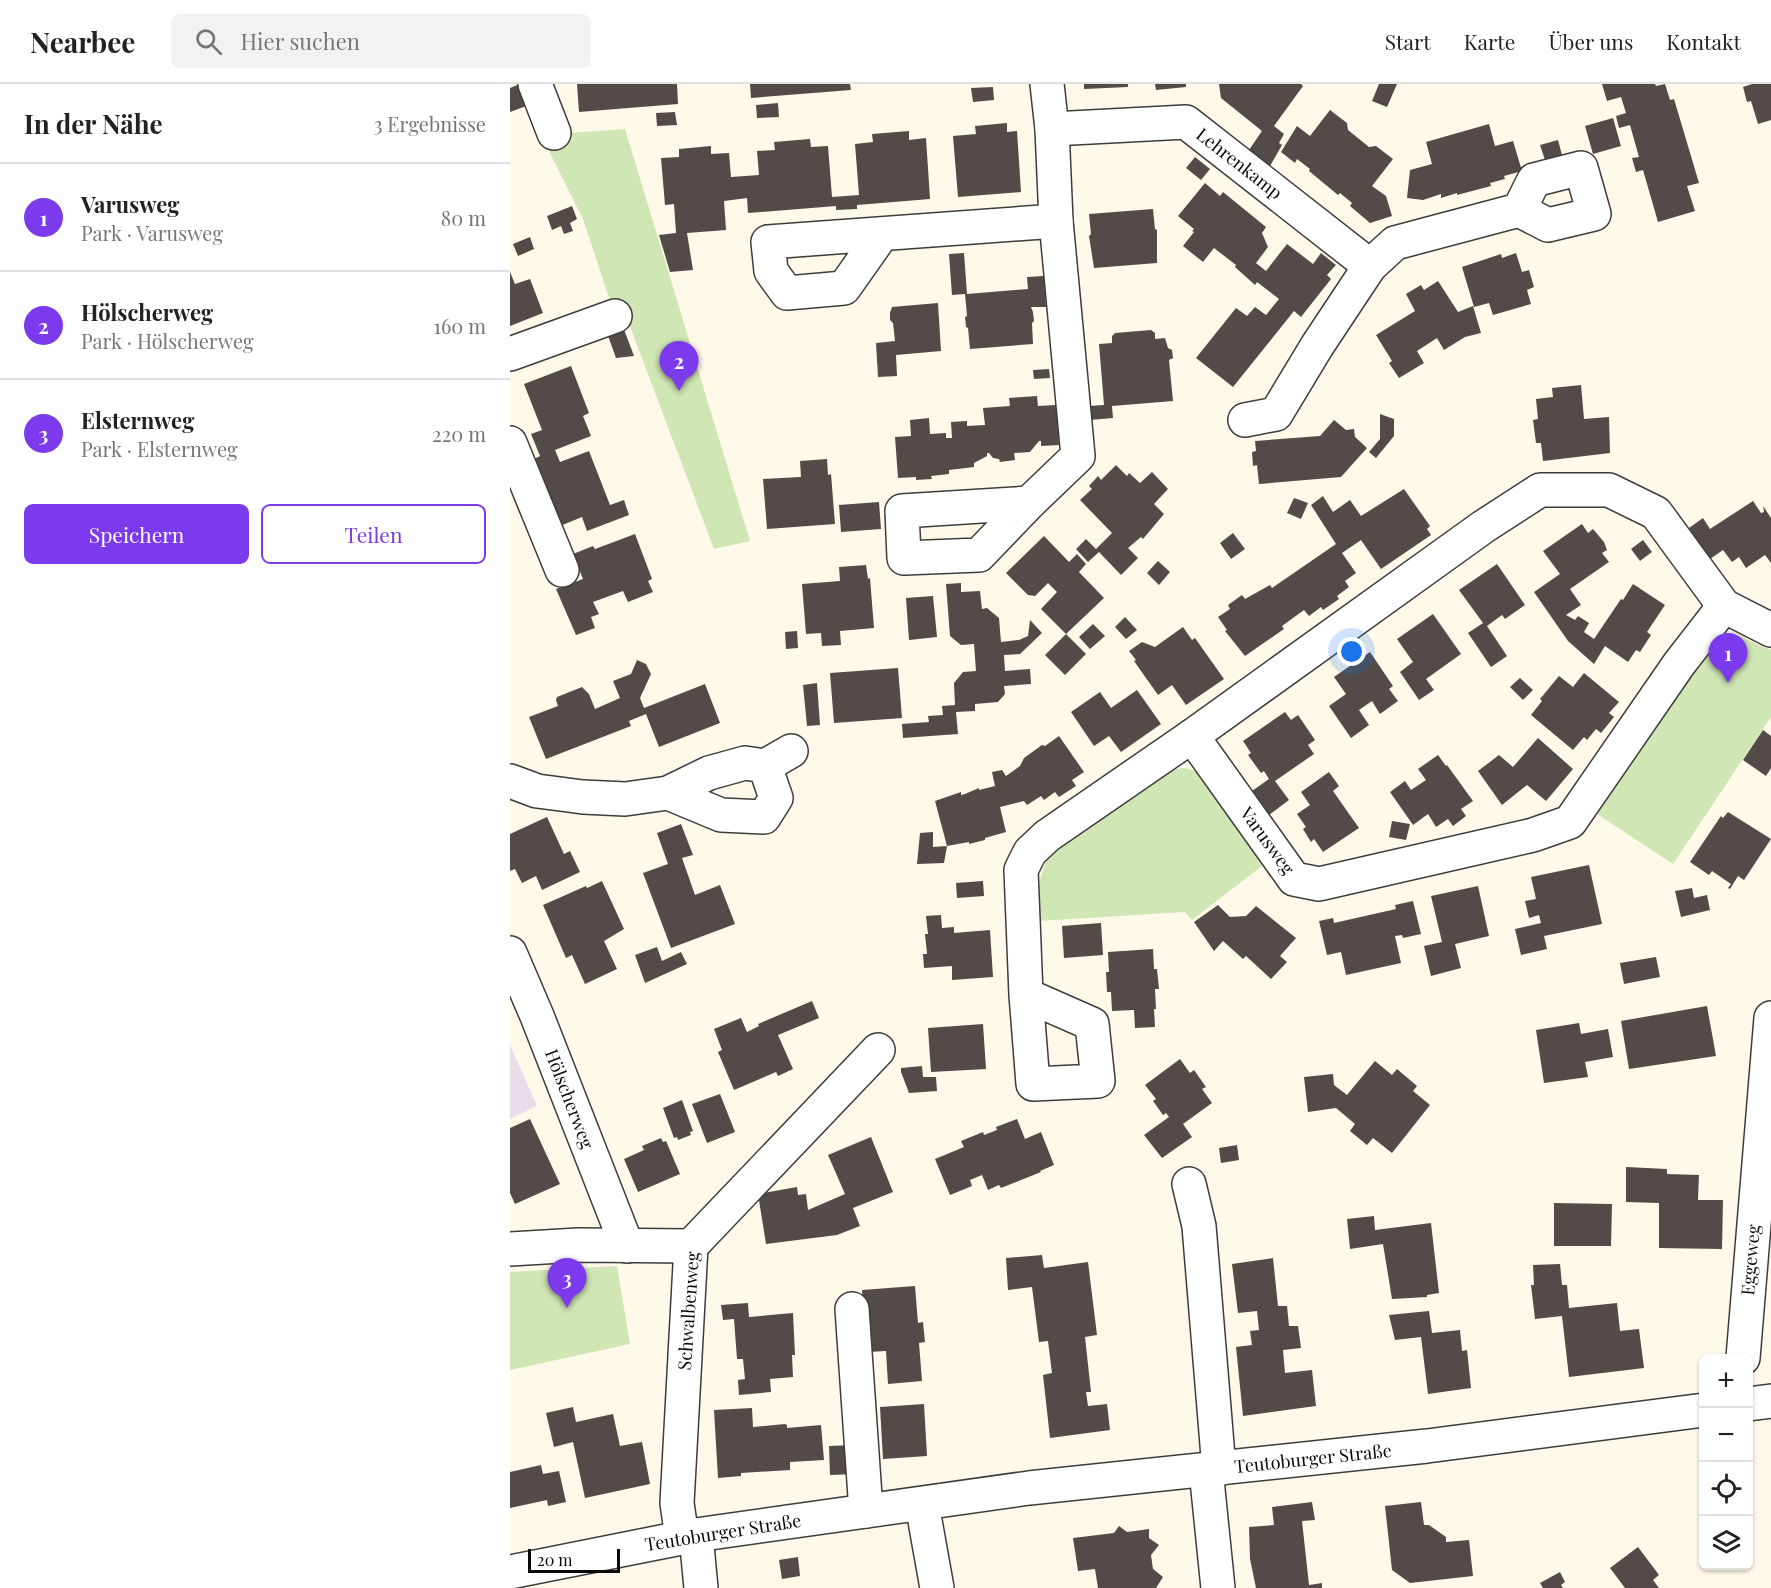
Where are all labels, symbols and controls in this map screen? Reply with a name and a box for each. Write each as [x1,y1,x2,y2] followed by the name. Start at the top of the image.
[171,14,591,68] search box
[30,23,135,60] text: Nearbee
[192,25,225,58] icon: search
[240,26,360,56] text: Hier suchen
[1385,27,1431,55] text: Start
[1464,27,1515,55] text: Karte
[1548,27,1633,55] text: Über uns
[1666,27,1741,55] text: Kontakt
[24,106,163,141] text: In der Nähe
[373,110,486,137] text: 3 Ergebnisse
[1192,122,1288,204] street label: Lehrenkamp
[81,189,180,219] text: Varusweg
[40,204,47,231] text: 1
[441,204,486,231] text: 80 m
[81,219,223,246] text: Park · Varusweg
[81,297,213,327] text: Hölscherweg
[38,312,49,339] text: 2
[434,312,486,339] text: 160 m
[81,327,254,354] text: Park · Hölscherweg
[660,342,698,391] pin: 2
[81,405,194,435] text: Elsternweg
[39,420,48,447] text: 3
[432,420,486,447] text: 220 m
[81,435,238,462] text: Park · Elsternweg
[24,504,249,564] button: Speichern
[261,504,486,564] button: Teilen
[1708,634,1748,683] pin: 1
[1337,637,1366,666] your location
[1235,801,1301,879] street label: Varusweg
[540,1045,600,1152] street label: Hölscherweg
[1735,1223,1765,1296] street label: Eggeweg
[672,1250,704,1371] street label: Schwalbenweg
[548,1258,586,1308] pin: 3
[1699,1354,1753,1570] map controls
[1699,1354,1753,1408] button: +
[1699,1408,1753,1462] button: −
[1233,1438,1393,1478] street label: Teutoburger Straße
[1699,1462,1753,1516] button: locate
[643,1508,803,1556] street label: Teutoburger Straße
[1699,1516,1753,1570] button: layers
[528,1546,620,1574] scale bar
[537,1549,572,1570] text: 20 m

